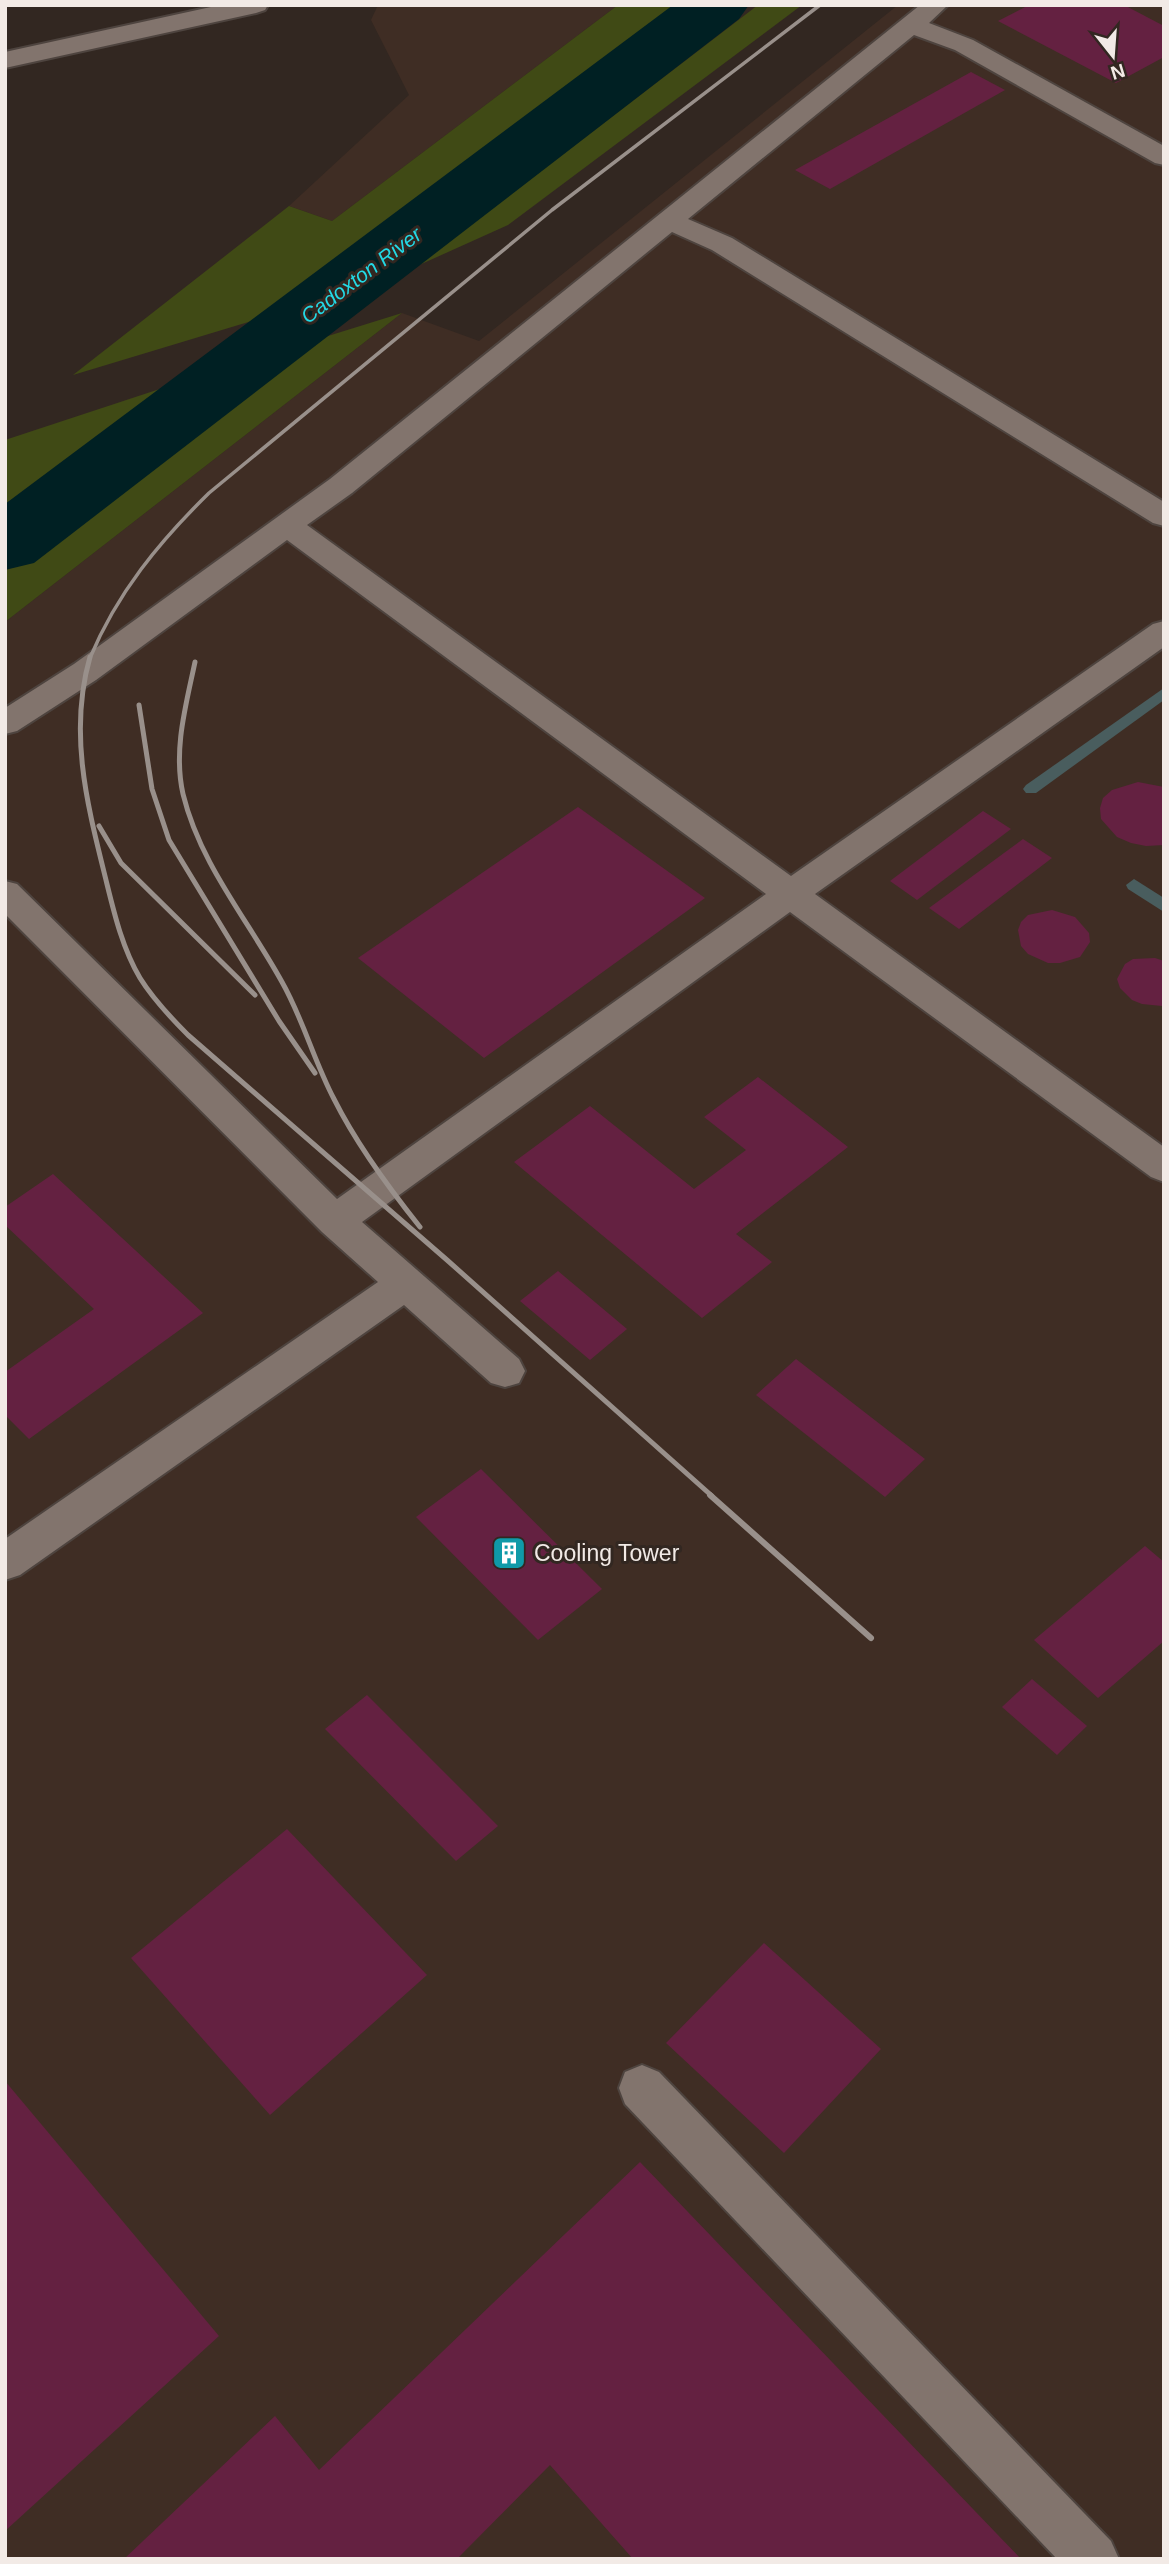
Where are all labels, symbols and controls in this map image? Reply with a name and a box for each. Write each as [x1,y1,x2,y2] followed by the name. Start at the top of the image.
[1078,21,1148,91] north arrow
[1108,60,1127,84] text: N
[296,222,427,328] water label: Cadoxton River
[490,1534,528,1572] building icon: Cooling Tower
[534,1540,680,1566] place label: Cooling Tower

